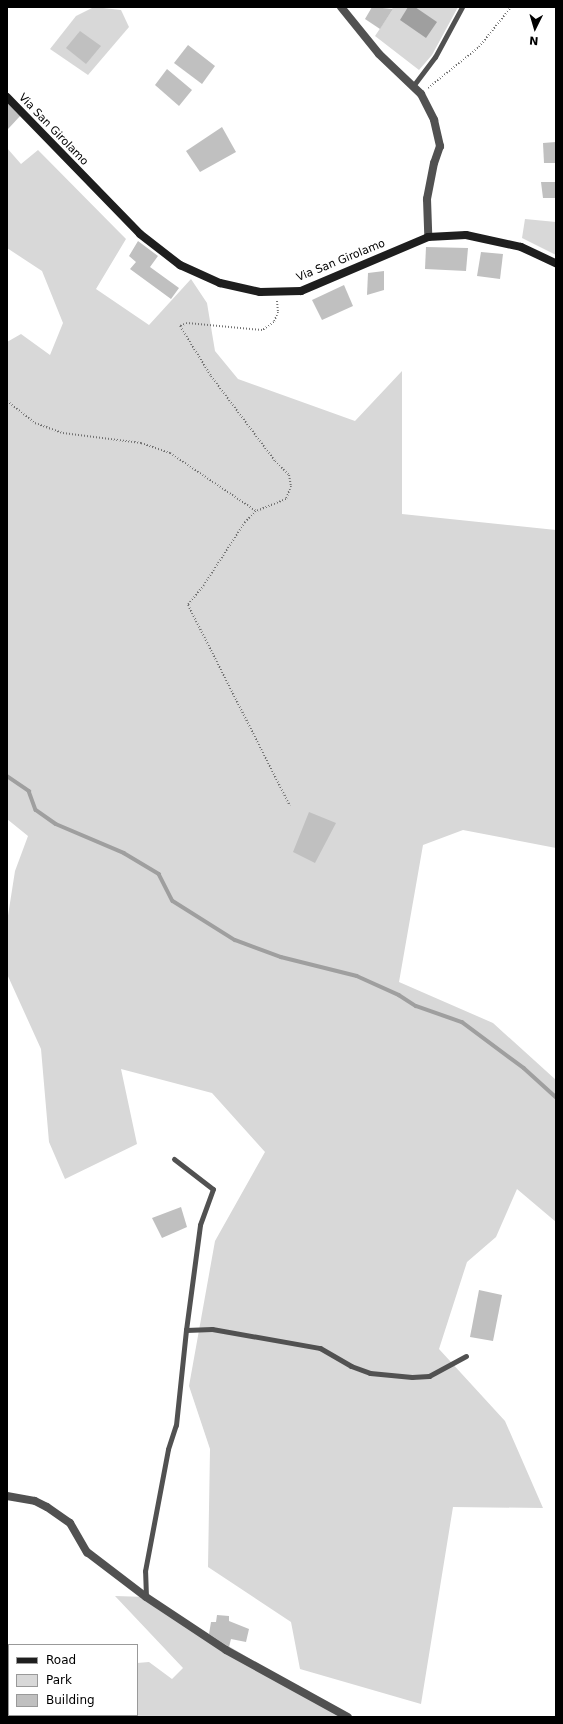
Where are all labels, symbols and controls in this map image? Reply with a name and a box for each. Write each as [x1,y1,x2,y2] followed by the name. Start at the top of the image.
[515,8,555,48] north arrow
[529,34,539,47] text: N
[15,91,91,169] street label: Via San Girolamo
[295,237,387,285] street label: Via San Girolamo
[8,1644,138,1716] legend
[46,1653,76,1667] text: Road
[46,1673,72,1687] text: Park
[46,1693,95,1707] text: Building

